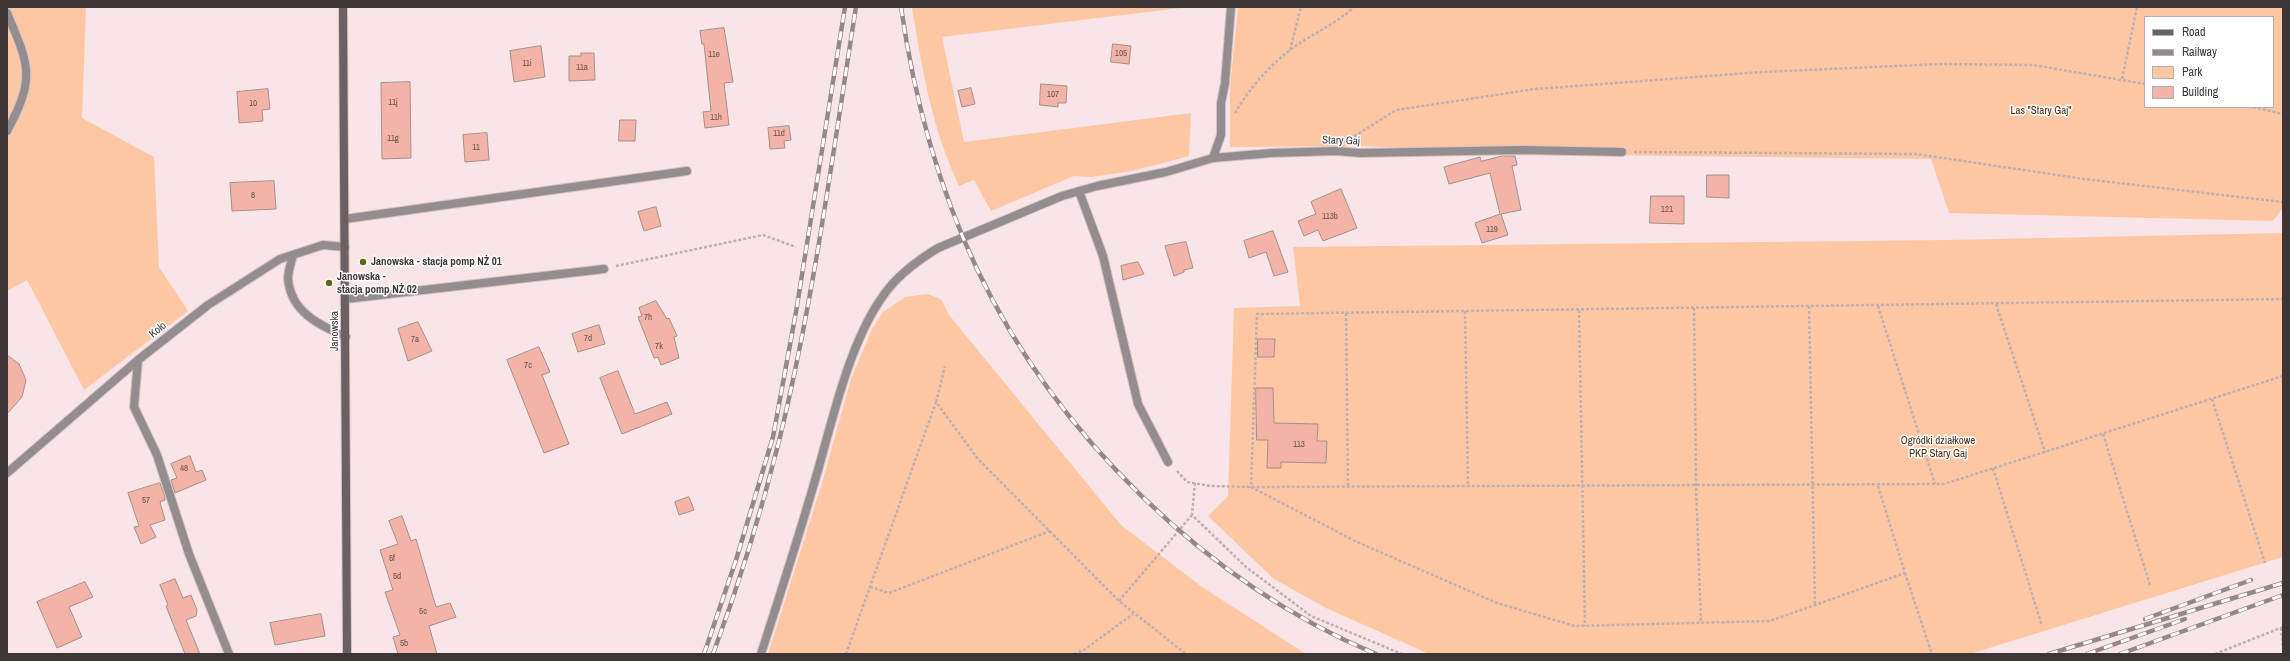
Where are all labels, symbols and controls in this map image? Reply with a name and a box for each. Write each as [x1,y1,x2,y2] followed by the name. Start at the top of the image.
[2144,16,2274,108] legend
[2182,24,2206,40] text: Road
[2182,44,2217,60] text: Railway
[1115,49,1127,59] house number: 105
[708,50,720,60] house number: 11e
[522,59,532,69] house number: 11i
[576,63,588,73] house number: 11a
[2182,64,2202,80] text: Park
[2182,84,2218,100] text: Building
[1047,90,1059,100] house number: 107
[388,98,398,108] house number: 11j
[249,99,257,109] house number: 10
[2010,104,2072,118] park label: Las "Stary Gaj"
[710,113,722,123] house number: 11h
[773,129,785,139] house number: 11d
[387,134,399,144] house number: 11g
[1322,134,1360,148] street label: Stary Gaj
[472,143,480,153] house number: 11
[251,191,255,201] house number: 8
[1661,205,1673,215] house number: 121
[1322,212,1338,222] house number: 113b
[1486,225,1498,235] house number: 119
[371,255,502,269] place label: Janowska - stacja pomp NŻ 01
[358,257,368,267] marker: Janowska - stacja pomp NŻ 01
[337,270,417,296] place label: Janowska - stacja pomp NŻ 02
[324,278,334,288] marker: Janowska - stacja pomp NŻ 02
[328,311,342,351] street label: Janowska
[644,313,652,323] house number: 7h
[147,319,169,341] street label: Koło
[584,334,592,344] house number: 7d
[411,335,419,345] house number: 7a
[655,342,663,352] house number: 7k
[524,361,532,371] house number: 7c
[1901,434,1975,460] park label: Ogródki działkowe PKP Stary Gaj
[1293,440,1305,450] house number: 113
[180,464,188,474] house number: 48
[142,496,150,506] house number: 57
[389,554,395,564] house number: 5f
[393,572,401,582] house number: 5d
[419,607,427,617] house number: 5c
[400,639,408,649] house number: 5b

